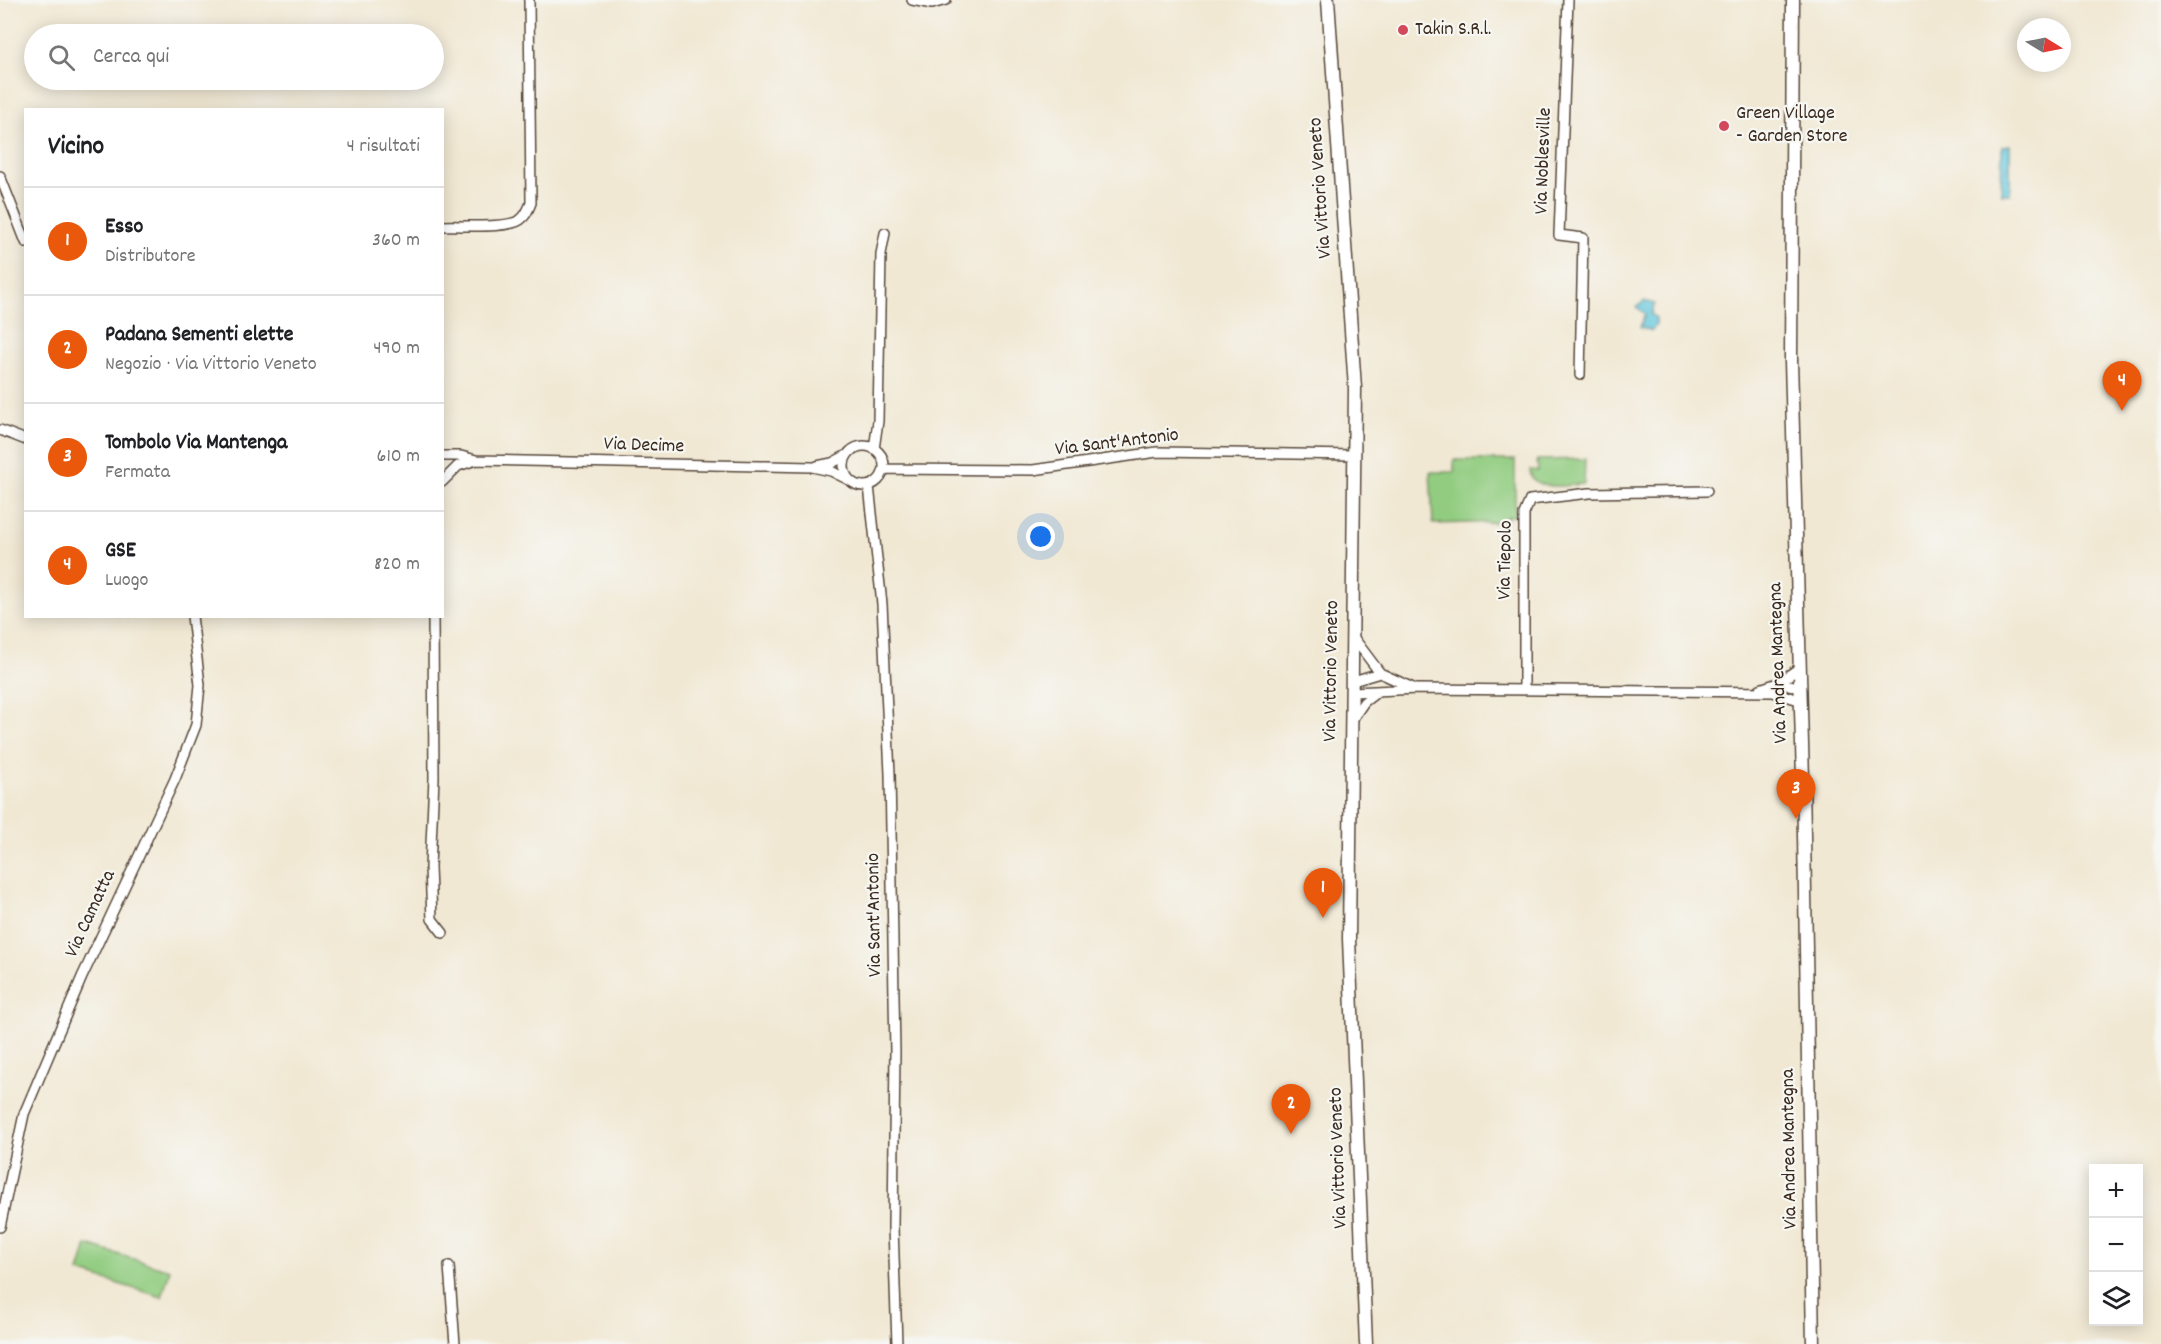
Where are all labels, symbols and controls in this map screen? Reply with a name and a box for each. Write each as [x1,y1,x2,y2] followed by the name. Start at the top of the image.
[1415,16,1491,44] place label: Takin S.R.l.
[2017,18,2071,72] north arrow
[1396,23,1410,37] marker: Takin S.R.l.
[24,24,444,90] search box
[45,41,78,74] icon: search
[93,42,169,73] text: Cerca qui
[1736,100,1848,151] place label: Green Village - Garden Store
[1528,107,1560,215] street label: Via Noblesville
[1302,116,1340,260] street label: Via Vittorio Veneto
[1717,119,1731,133] marker: Green Village - Garden Store
[48,129,104,166] text: Vicino
[346,133,420,161] text: 4 risultati
[105,212,143,243] text: Esso
[65,227,70,255] text: 1
[372,227,420,255] text: 360 m
[105,243,196,271] text: Distributore
[105,320,294,351] text: Padana Sementi elette
[63,335,72,363] text: 2
[373,335,420,363] text: 490 m
[105,351,317,379] text: Negozio · Via Vittorio Veneto
[2102,362,2142,411] pin: 4
[1054,422,1180,464] street label: Via Sant'Antonio
[105,428,287,459] text: Tombolo Via Mantenga
[603,431,685,461] street label: Via Decime
[63,443,72,471] text: 3
[377,443,420,471] text: 610 m
[105,459,170,487] text: Fermata
[1491,520,1521,600] street label: Via Tiepolo
[1026,522,1055,551] your location
[105,536,136,567] text: GSE
[63,551,72,579] text: 4
[374,551,420,579] text: 820 m
[105,567,148,595] text: Luogo
[1762,582,1796,744] street label: Via Andrea Mantegna
[1317,600,1347,742] street label: Via Vittorio Veneto
[1776,770,1816,819] pin: 3
[860,853,890,977] street label: Via Sant'Antonio
[58,865,124,962] street label: Via Camatta
[1304,868,1342,918] pin: 1
[1775,1068,1805,1230] street label: Via Andrea Mantegna
[1272,1084,1310,1134] pin: 2
[1323,1087,1355,1229] street label: Via Vittorio Veneto
[2089,1164,2143,1326] map controls
[2089,1164,2143,1218] button: +
[2089,1218,2143,1272] button: −
[2089,1272,2143,1326] button: layers

